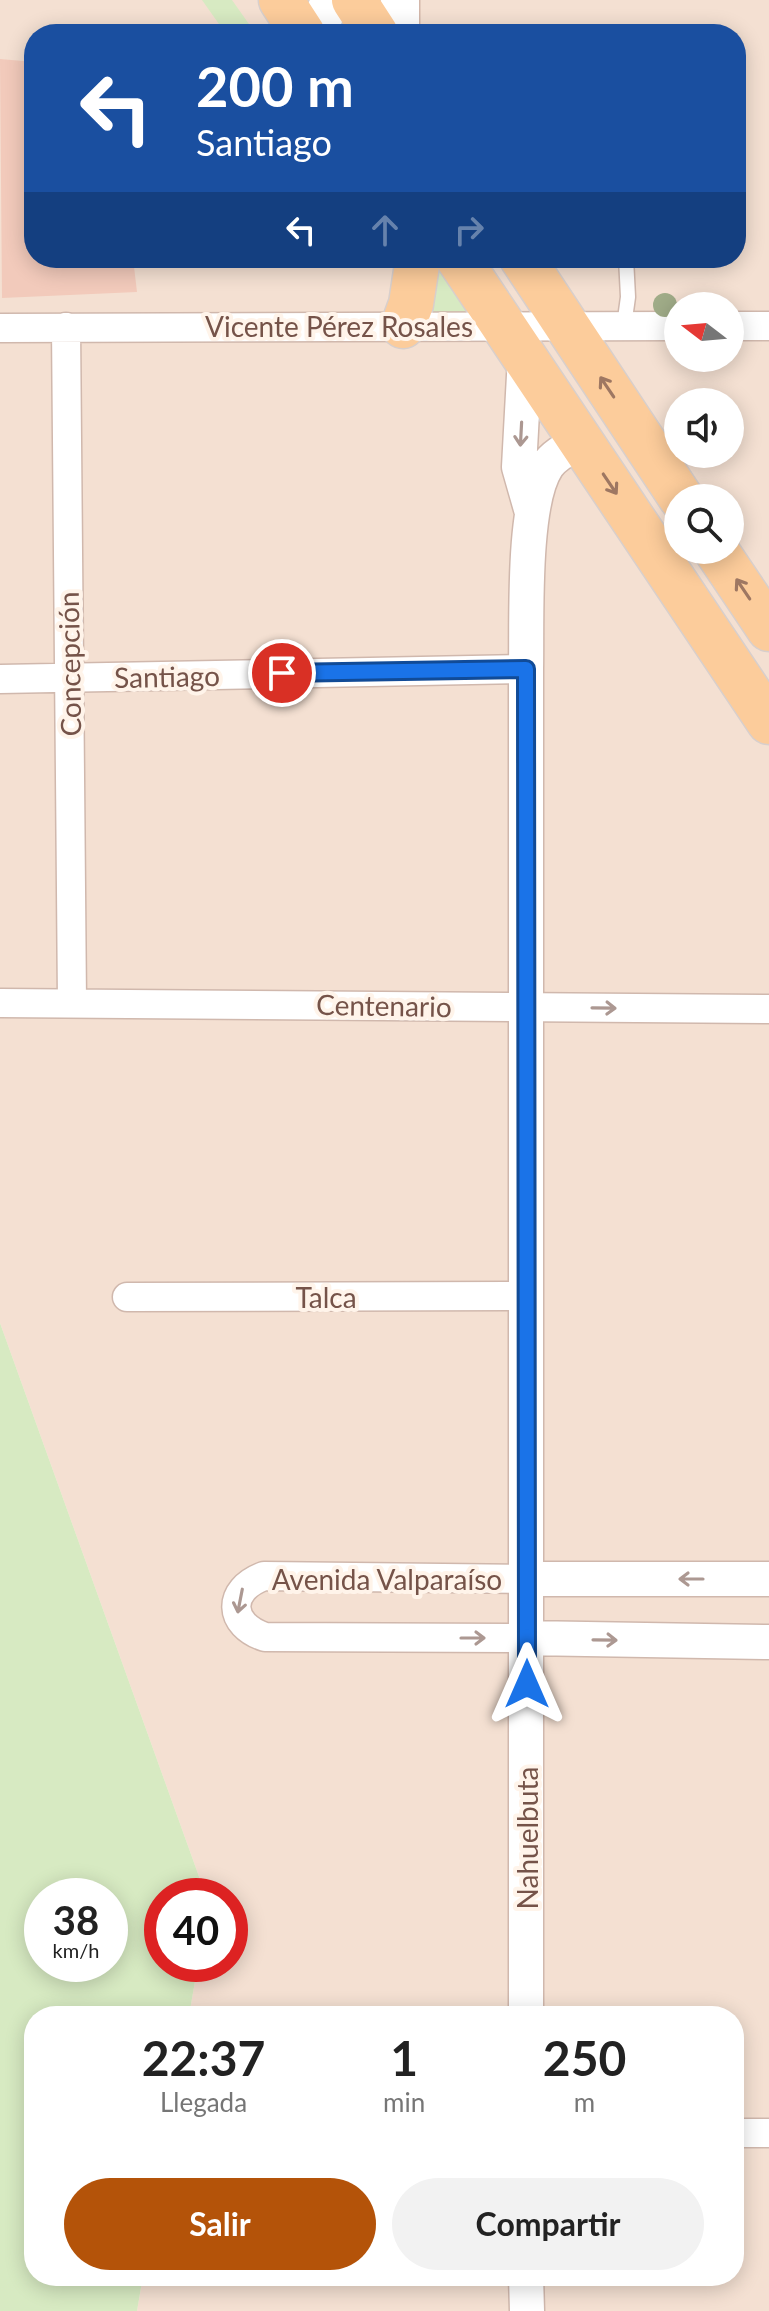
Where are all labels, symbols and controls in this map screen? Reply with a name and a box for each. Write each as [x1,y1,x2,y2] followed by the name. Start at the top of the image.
[196,52,354,119] text: 200 m
[64,56,168,160] icon: left
[196,120,332,164] text: Santiago
[279,208,323,252] icon: left
[363,208,407,252] icon: ahead
[447,208,491,252] icon: right
[664,292,744,372] north arrow
[664,292,744,564] map controls
[205,309,473,343] street label: Vicente Pérez Rosales
[598,376,615,398] one-way arrow
[664,388,744,468] button: sound
[513,420,528,447] one-way arrow
[602,473,619,495] one-way arrow
[664,484,744,564] button: search
[734,579,751,601] one-way arrow
[51,591,87,737] street label: Concepción
[248,639,316,707] pin
[260,651,304,695] icon: arrive
[114,658,220,694] street label: Santiago
[316,987,452,1023] street label: Centenario
[590,1000,617,1015] one-way arrow
[295,1280,357,1314] street label: Talca
[272,1562,502,1596] street label: Avenida Valparaíso
[678,1571,705,1587] one-way arrow
[232,1588,247,1614] one-way arrow
[459,1630,486,1646] one-way arrow
[591,1632,618,1647] one-way arrow
[485,1642,569,1726] position arrow
[510,1767,544,1909] street label: Nahuelbuta
[144,1878,248,1982] speed limit sign: 40
[53,1896,99,1944] text: 38
[53,1938,99,1962] text: km/h
[142,2029,265,2086] text: 22:37
[390,2029,418,2086] text: 1
[543,2029,626,2086] text: 250
[160,2086,247,2118] text: Llegada
[383,2086,425,2118] text: min
[574,2086,595,2118] text: m
[64,2178,376,2270] button: Salir
[392,2178,704,2270] button: Compartir

